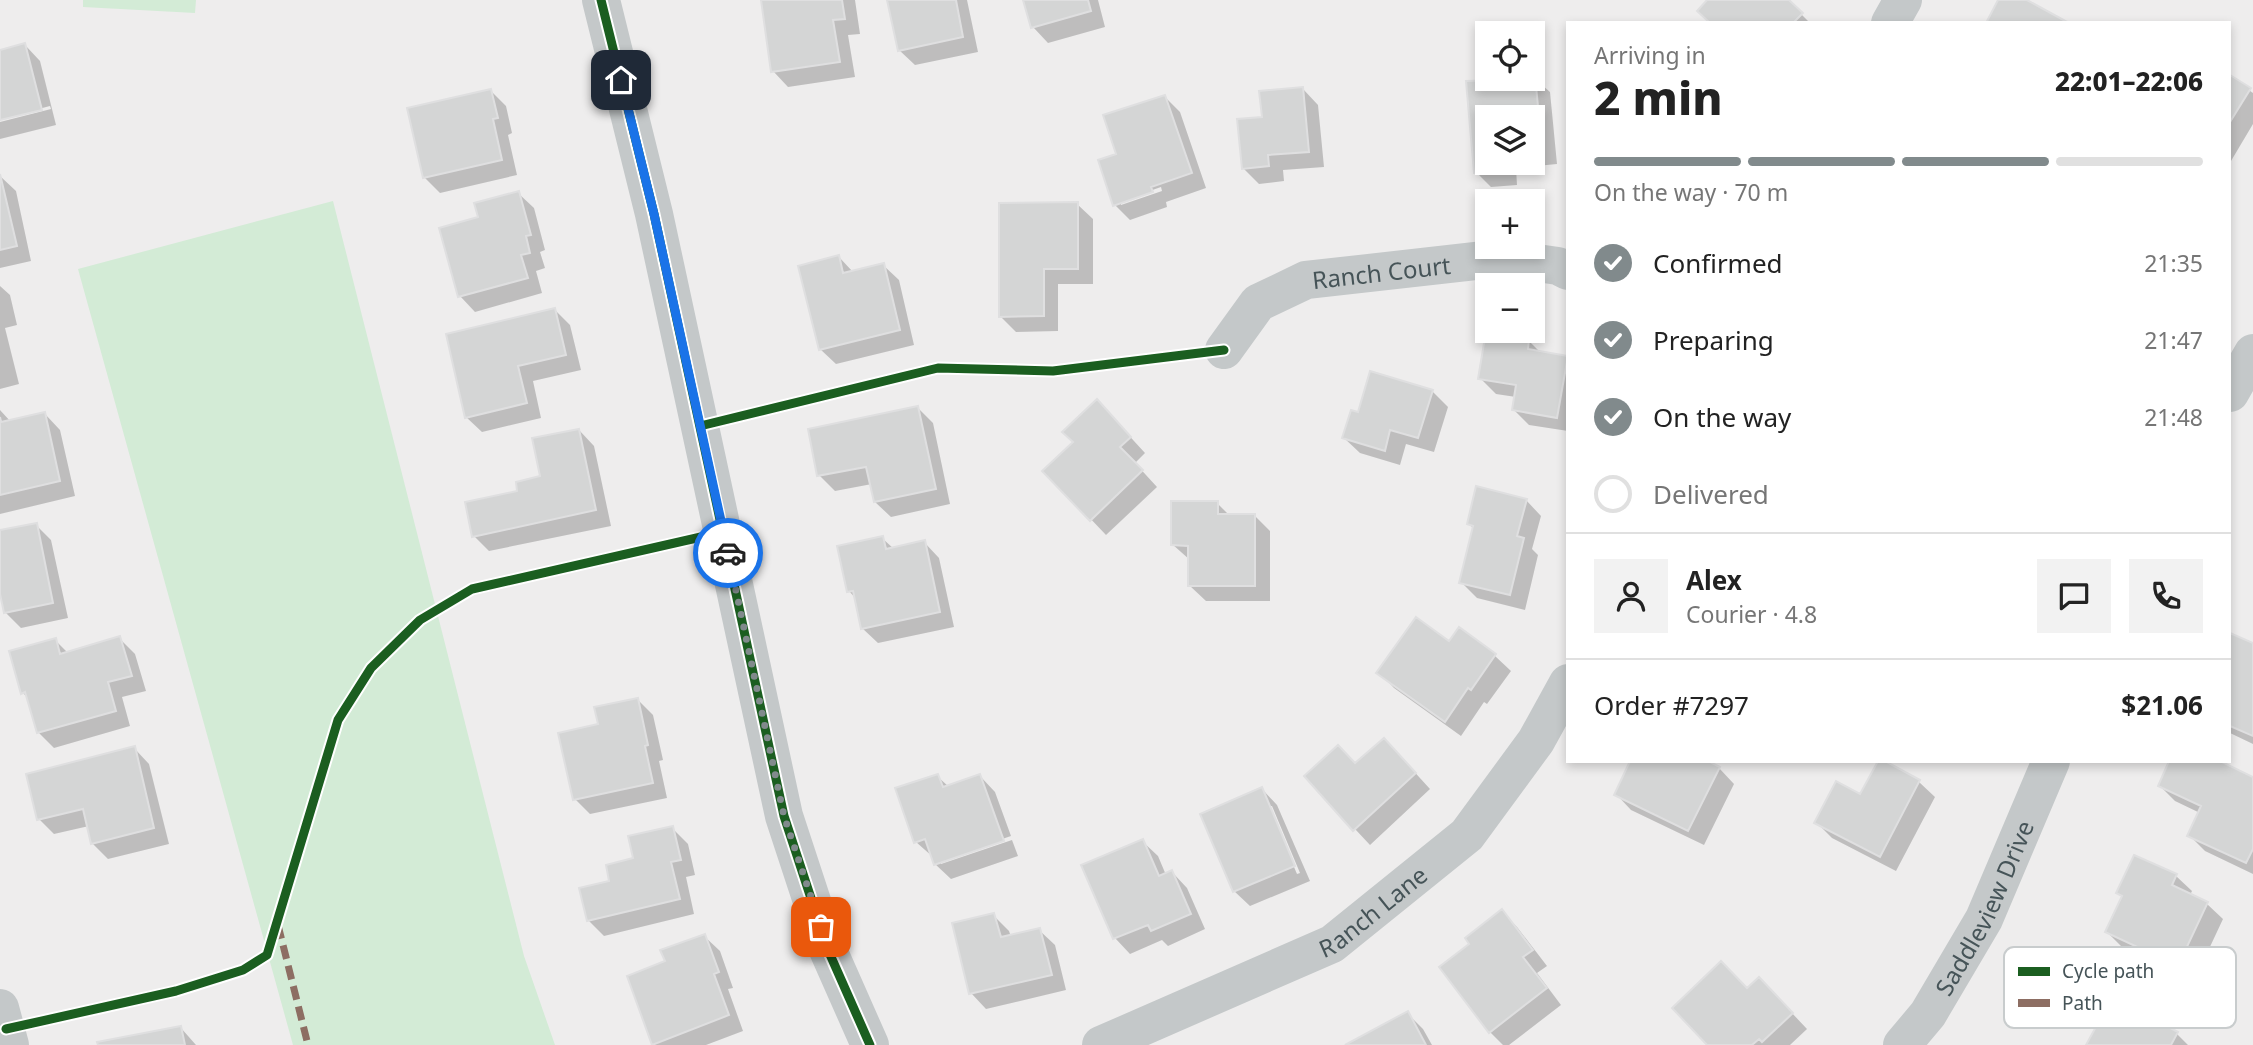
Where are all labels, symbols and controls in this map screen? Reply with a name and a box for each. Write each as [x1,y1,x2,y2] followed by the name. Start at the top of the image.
[1475,21,1545,343] map controls
[1475,21,1545,91] button: locate
[1594,39,1706,71] text: Arriving in
[591,50,651,110] pin
[602,61,640,99] icon: home
[2055,63,2203,99] text: 22:01–22:06
[1594,66,1723,128] text: 2 min
[1475,105,1545,175] button: layers
[1594,176,1788,208] text: On the way · 70 m
[1475,189,1545,259] button: +
[1594,244,1632,282] icon: check
[1653,245,1783,281] text: Confirmed
[1310,247,1453,296] street label: Ranch Court
[2144,247,2203,279] text: 21:35
[1475,273,1545,343] button: −
[1594,321,1632,359] icon: check
[1653,322,1774,358] text: Preparing
[2144,324,2203,356] text: 21:47
[1594,398,1632,436] icon: check
[1653,399,1791,435] text: On the way
[2144,401,2203,433] text: 21:48
[1653,476,1769,512] text: Delivered
[693,518,763,588] courier
[709,534,747,572] icon: car
[1594,559,1668,633] button: person
[2037,559,2111,633] button: chat
[2129,559,2203,633] button: phone
[1686,562,1742,598] text: Alex
[1686,598,1817,630] text: Courier · 4.8
[1594,687,1749,723] text: Order #7297
[2121,687,2203,723] text: $21.06
[1926,815,2041,1001] street label: Saddleview Drive
[1313,858,1433,964] street label: Ranch Lane
[791,897,851,957] pin
[802,908,840,946] icon: bag
[2004,947,2236,1028] legend
[2062,958,2154,984] text: Cycle path
[2062,990,2103,1016] text: Path

